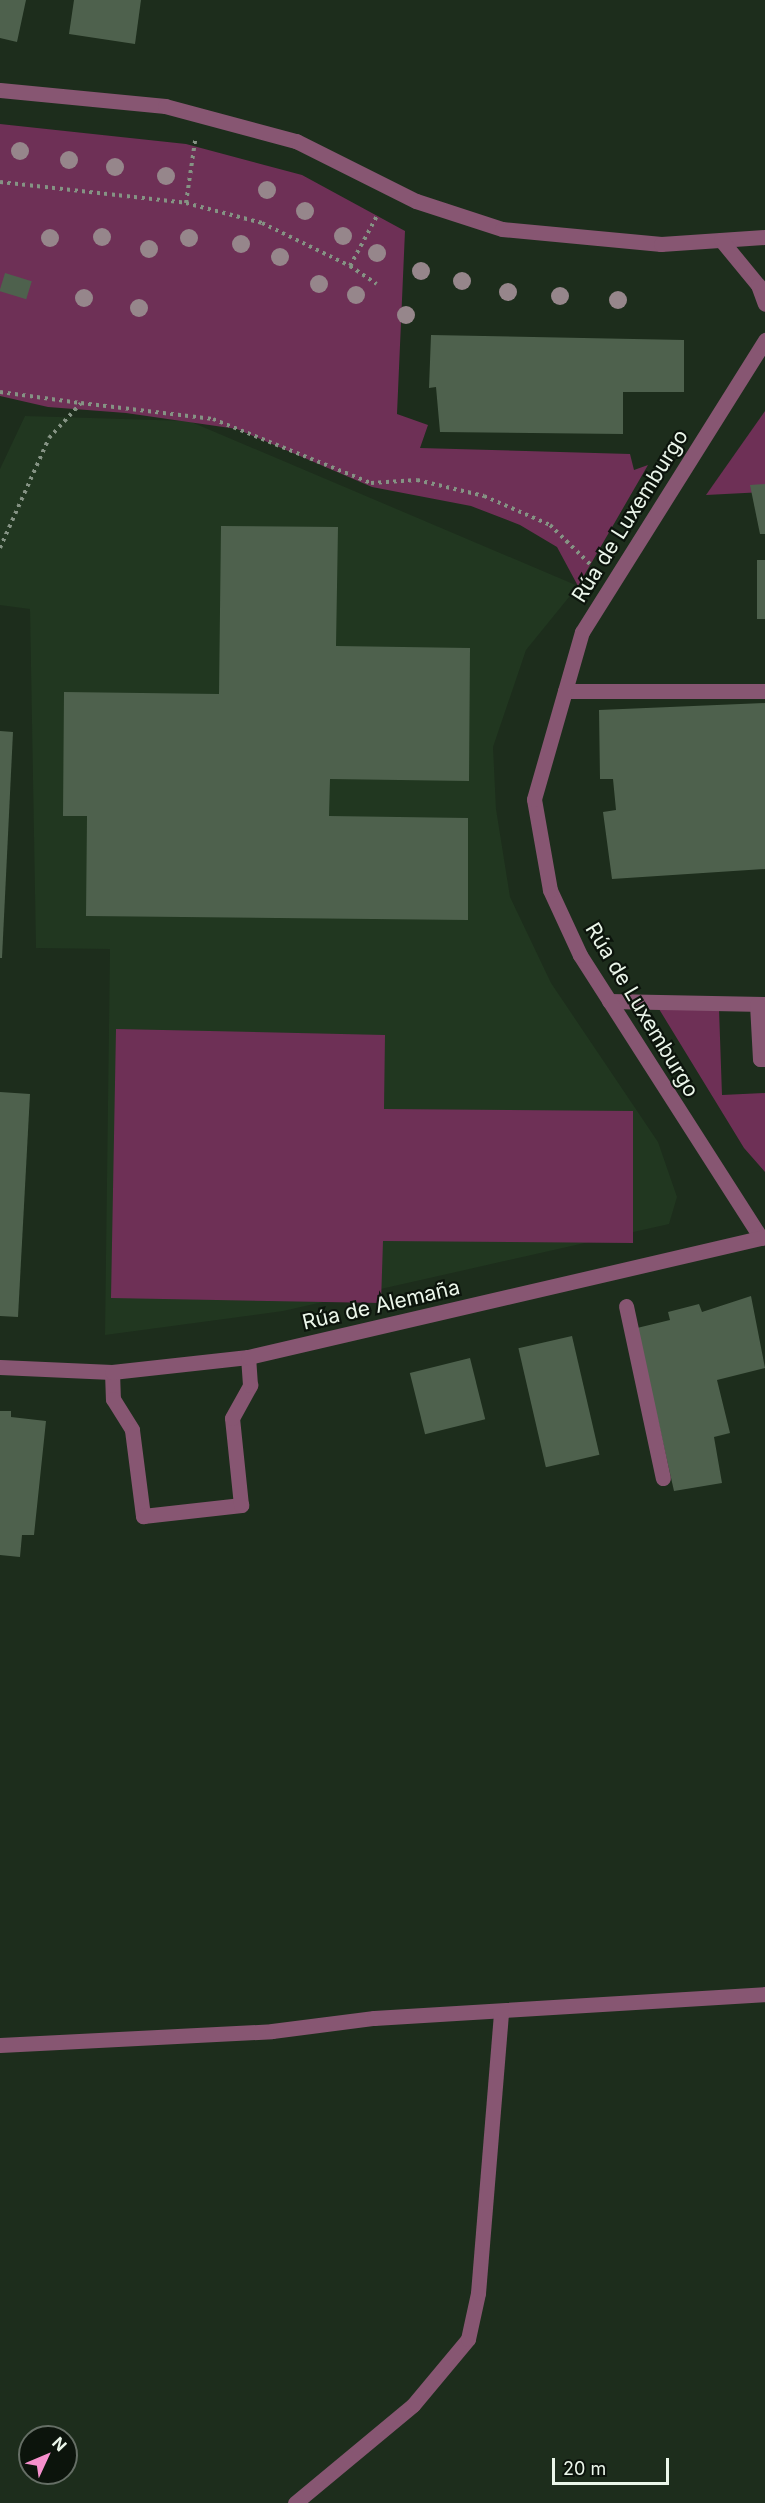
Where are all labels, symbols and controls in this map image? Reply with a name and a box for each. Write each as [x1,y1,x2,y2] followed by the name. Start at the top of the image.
[567,425,693,607] street label: Rúa de Luxemburgo
[580,918,704,1102] street label: Rúa de Luxemburgo
[300,1275,462,1335] street label: Rúa de Alemaña
[18,2425,78,2485] north arrow
[48,2433,71,2455] text: N
[555,2446,672,2484] scale bar
[563,2458,606,2479] text: 20 m

